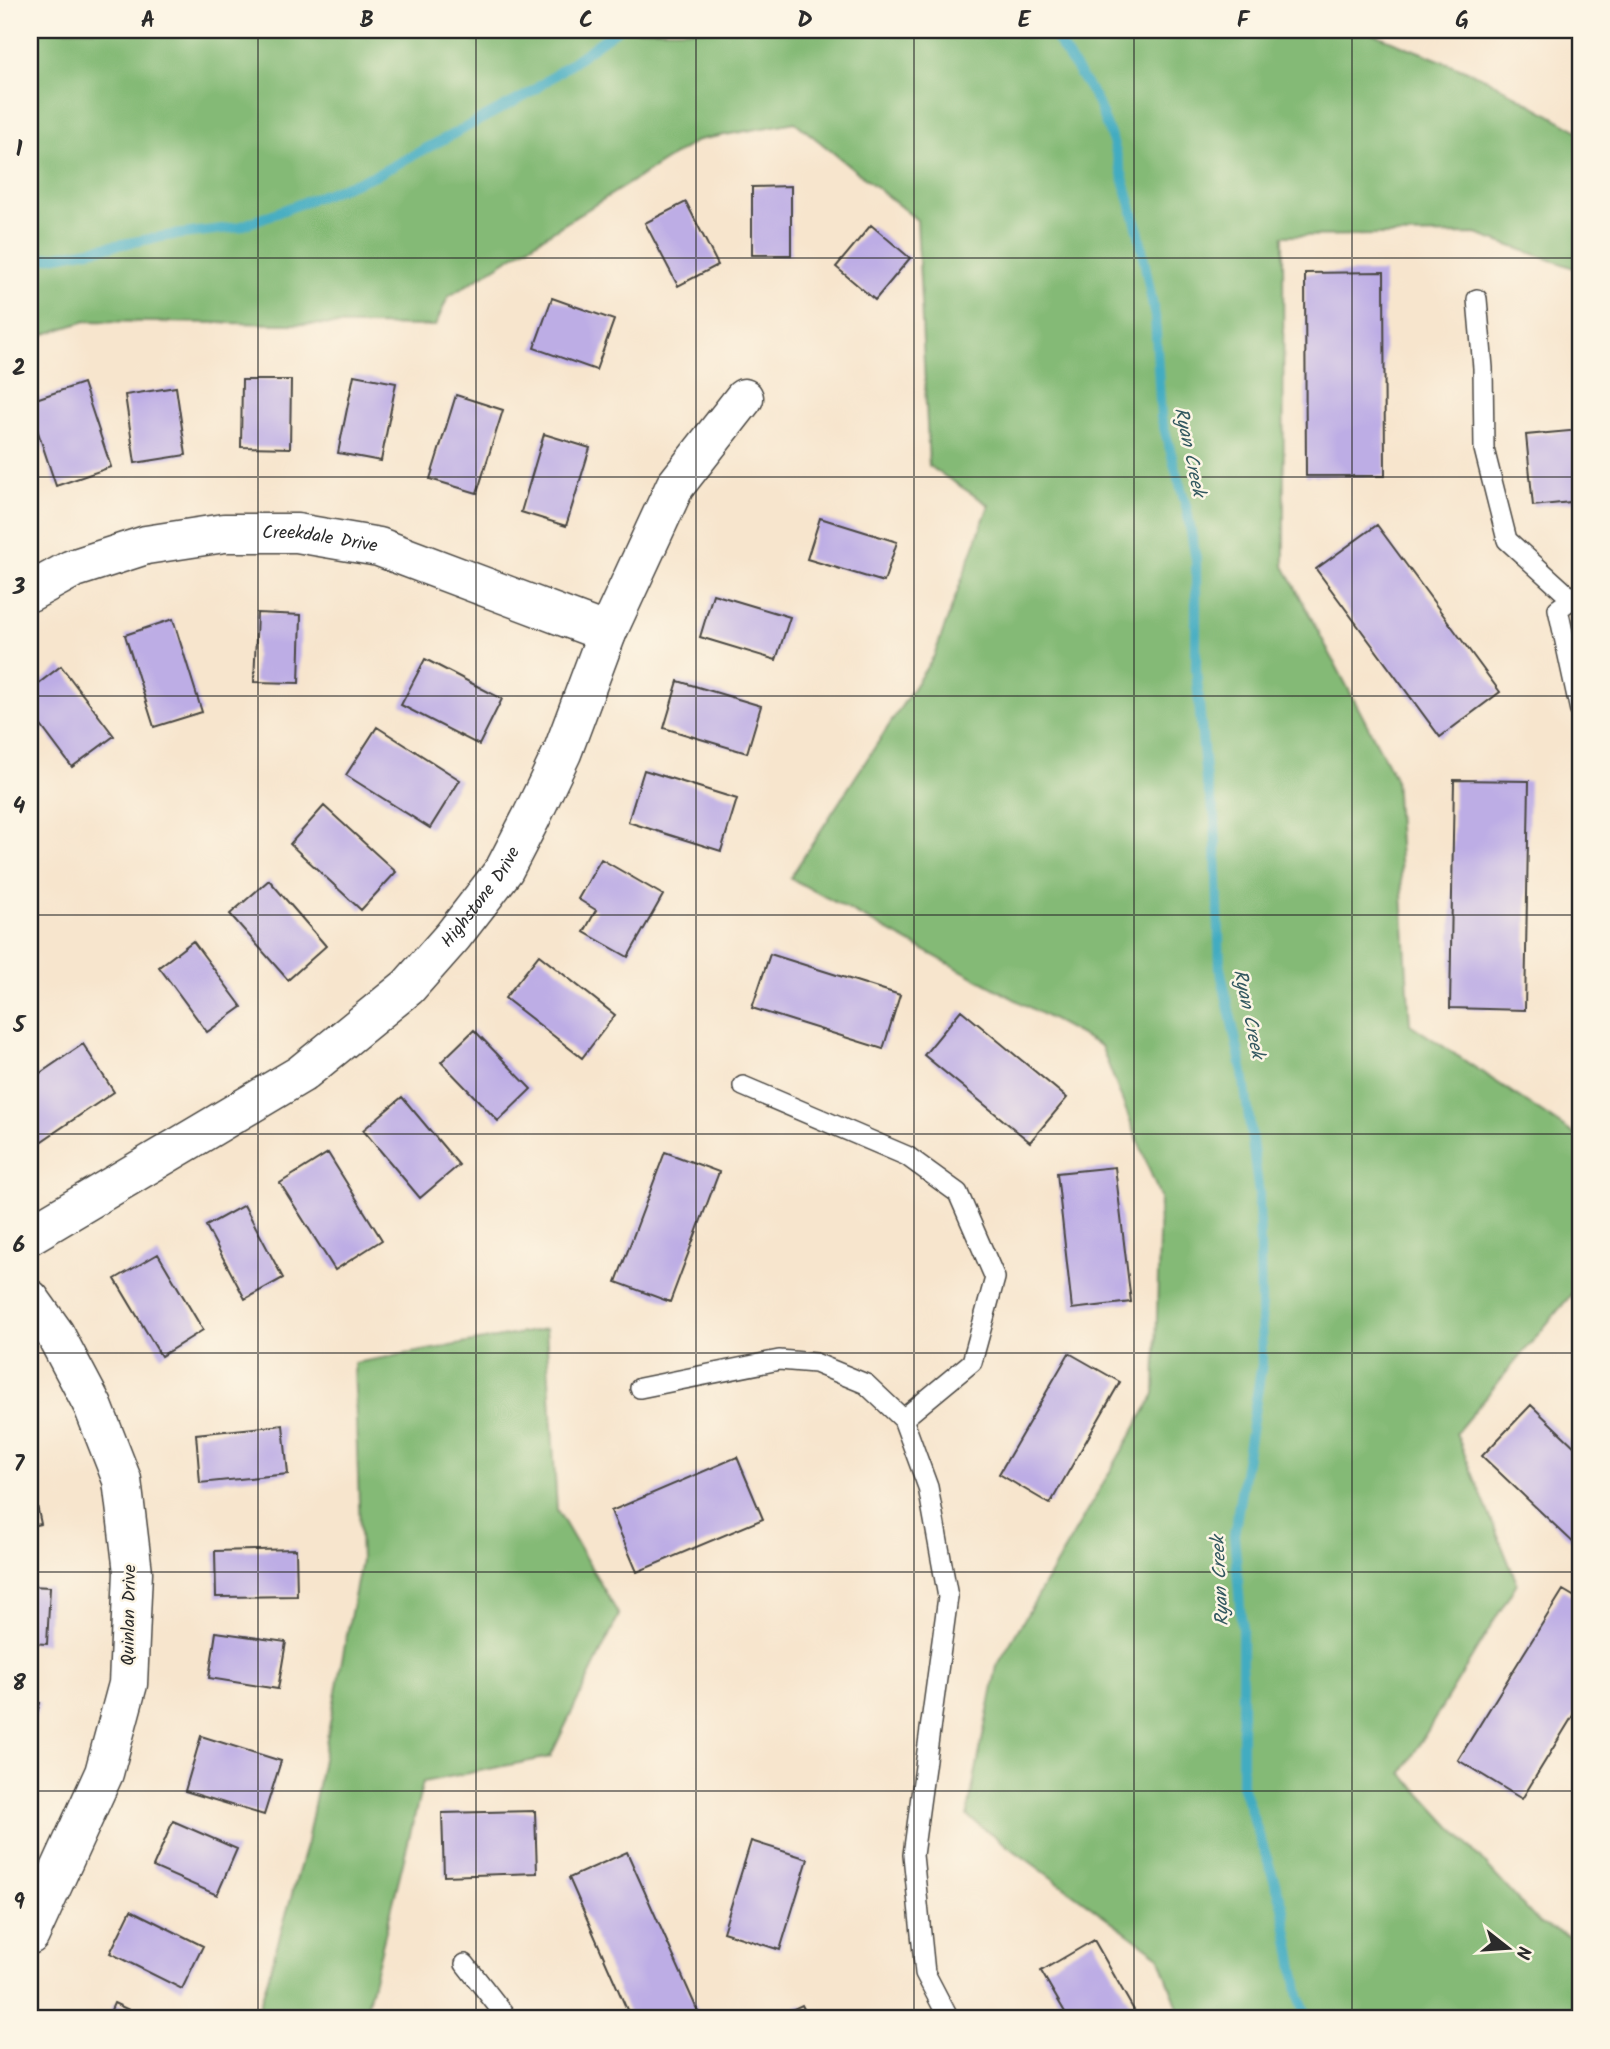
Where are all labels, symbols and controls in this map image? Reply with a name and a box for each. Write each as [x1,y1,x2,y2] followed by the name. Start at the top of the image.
[141,3,155,39] text: A
[360,3,374,39] text: B
[579,3,593,39] text: C
[797,3,813,39] text: D
[1018,3,1032,39] text: E
[1237,3,1251,39] text: F
[1455,3,1469,39] text: G
[16,132,23,168] text: 1
[12,351,26,387] text: 2
[1165,405,1214,502] water label: Ryan Creek
[262,518,380,561] street label: Creekdale Drive
[12,570,26,606] text: 3
[13,789,26,825] text: 4
[434,842,528,955] street label: Highstone Drive
[1224,967,1273,1064] water label: Ryan Creek
[12,1008,27,1044] text: 5
[13,1228,25,1264] text: 6
[14,1447,26,1483] text: 7
[1203,1532,1238,1627] water label: Ryan Creek
[115,1564,145,1666] street label: Quinlan Drive
[12,1666,26,1702] text: 8
[13,1885,25,1921] text: 9
[1474,1912,1544,1982] north arrow
[1506,1942,1538,1963] text: N

